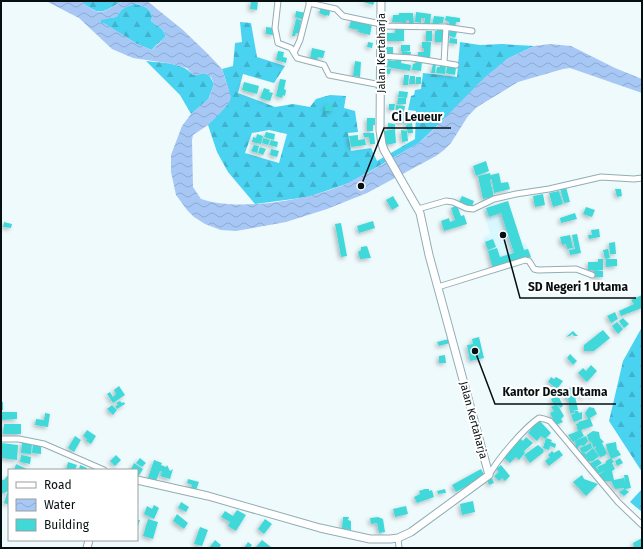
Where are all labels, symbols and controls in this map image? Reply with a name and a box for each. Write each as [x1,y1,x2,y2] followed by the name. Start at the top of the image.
[375,13,388,93] street label: Jalan Kertaharja
[384,104,451,128] callout: Ci Leueur
[392,110,443,124] text: Ci Leueur
[520,274,636,298] callout: SD Negeri 1 Utama
[528,280,628,294] text: SD Negeri 1 Utama
[457,380,490,460] street label: Jalan Kertaharja
[495,380,616,404] callout: Kantor Desa Utama
[502,385,608,399] text: Kantor Desa Utama
[8,469,138,541] legend
[44,478,72,492] text: Road
[44,498,76,512] text: Water
[44,518,90,532] text: Building

